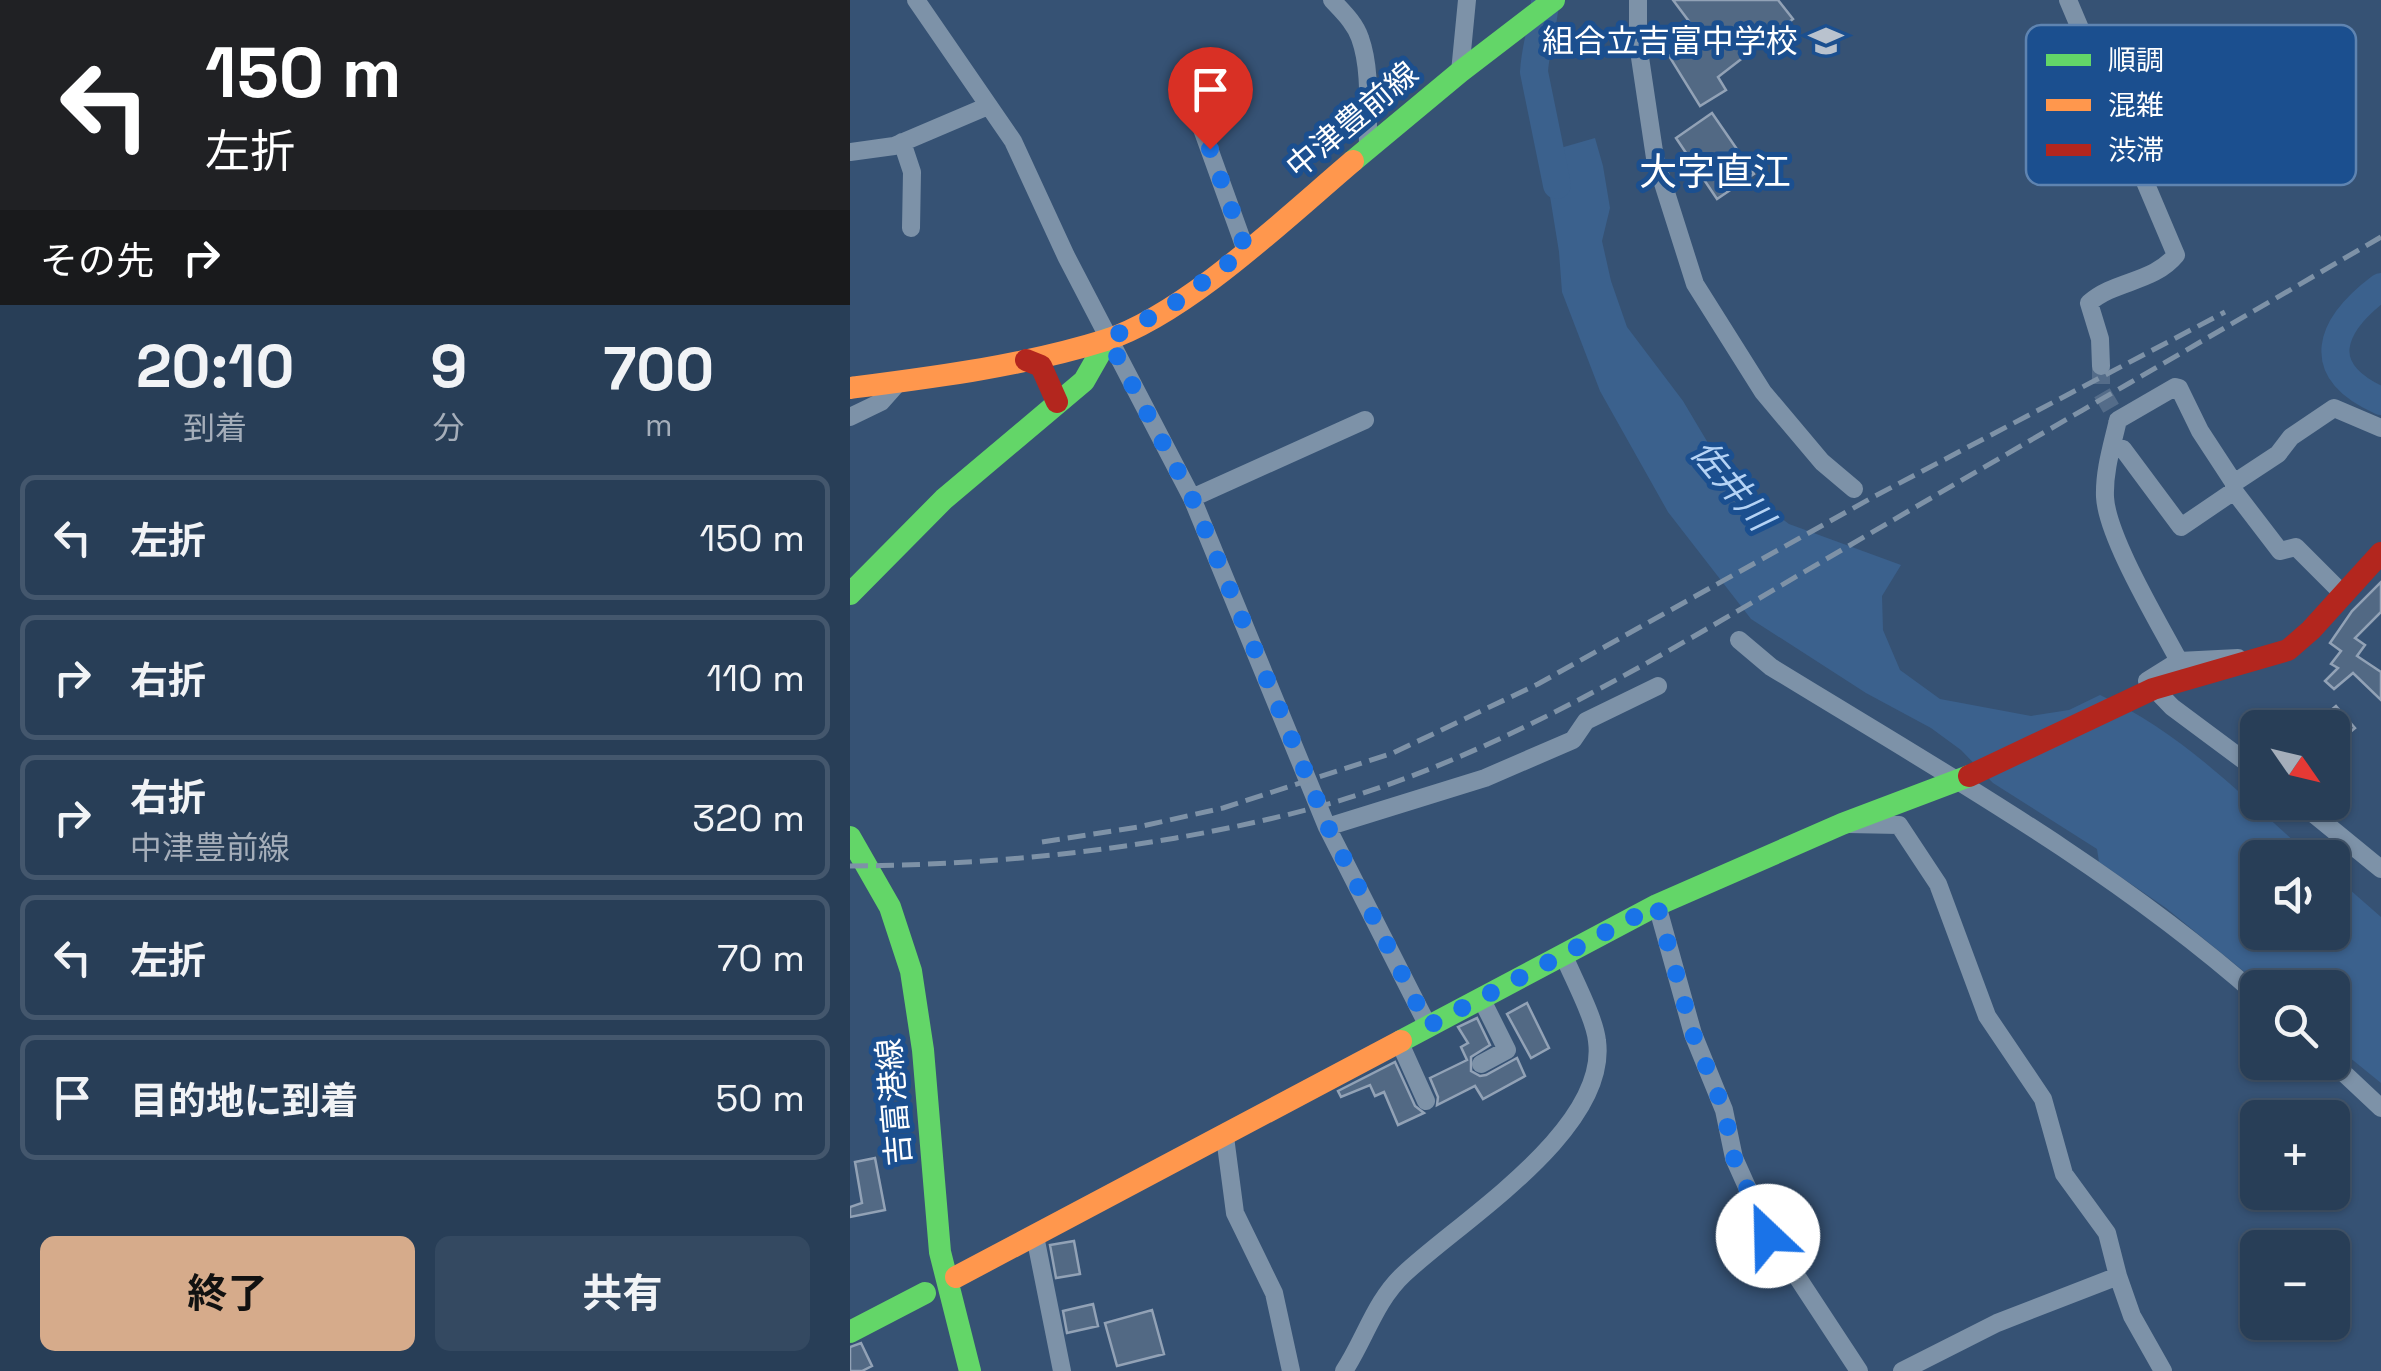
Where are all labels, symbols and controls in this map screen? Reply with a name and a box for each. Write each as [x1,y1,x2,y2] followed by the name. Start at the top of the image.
[1542,21,1798,61] place label: 組合立吉富中学校
[1807,22,1845,60] school or university icon: 組合立吉富中学校
[2026,25,2356,185] legend
[205,28,402,117] text: 150 m
[40,40,170,170] icon: left
[2108,42,2164,78] text: 順調
[1168,47,1253,150] pin
[1278,53,1426,187] street label: 中津豊前線
[1183,62,1238,117] icon: arrive
[2108,87,2164,123] text: 混雑
[205,123,295,180] text: 左折
[2108,132,2164,168] text: 渋滞
[1639,148,1791,196] district label: 大字直江
[174,230,229,285] icon: right
[40,237,154,285] text: その先
[136,328,294,405] text: 20:10
[430,328,467,405] text: 9
[603,331,714,408] text: 700
[645,405,672,445] text: m
[183,408,247,448] text: 到着
[433,408,465,448] text: 分
[1681,431,1785,542] water label: 佐井川
[45,510,100,565] icon: left
[700,514,805,562] text: 150 m
[130,517,206,565] text: 左折
[45,650,100,705] icon: right
[706,654,805,702] text: 110 m
[130,657,206,705] text: 右折
[2240,710,2350,820] north arrow
[2240,710,2350,1340] map controls
[130,774,206,822] text: 右折
[45,790,100,845] icon: right
[692,794,805,842] text: 320 m
[130,828,290,868] text: 中津豊前線
[2240,840,2350,950] button: sound
[45,930,100,985] icon: left
[717,934,805,982] text: 70 m
[130,937,206,985] text: 左折
[2240,970,2350,1080] button: search
[868,1036,920,1168] street label: 吉富港線
[45,1070,100,1125] icon: arrive
[715,1074,805,1122] text: 50 m
[130,1077,358,1125] text: 目的地に到着
[2240,1100,2350,1210] button: +
[1716,1184,1820,1288] position arrow
[2240,1230,2350,1340] button: −
[40,1236,415,1351] button: 終了
[435,1236,810,1351] button: 共有

